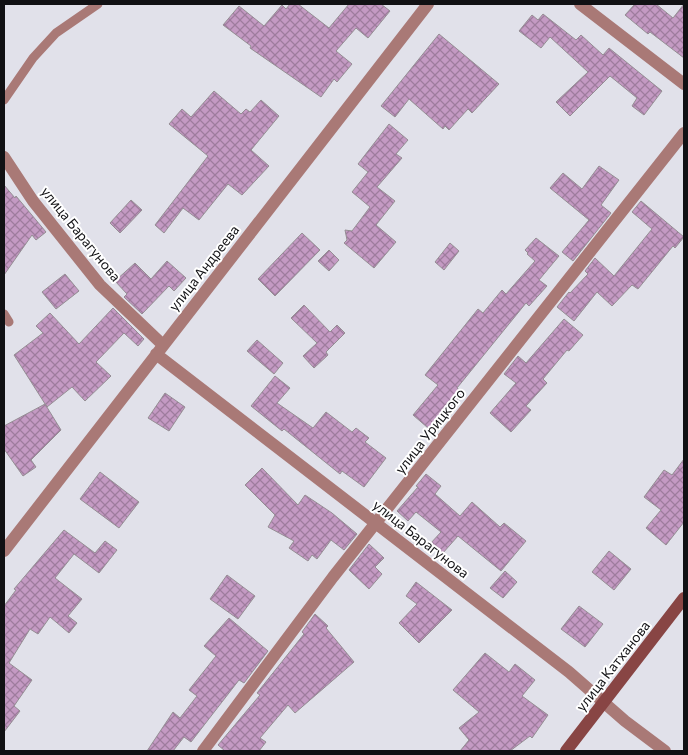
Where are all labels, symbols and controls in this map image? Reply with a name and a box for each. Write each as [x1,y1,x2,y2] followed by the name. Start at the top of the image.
[38,183,125,284] street label: улица Барагунова
[165,221,242,314] street label: улица Андреева
[391,385,468,477] street label: улица Урицкого
[370,496,473,581] street label: улица Барагунова
[572,617,653,714] street label: улица Катханова

